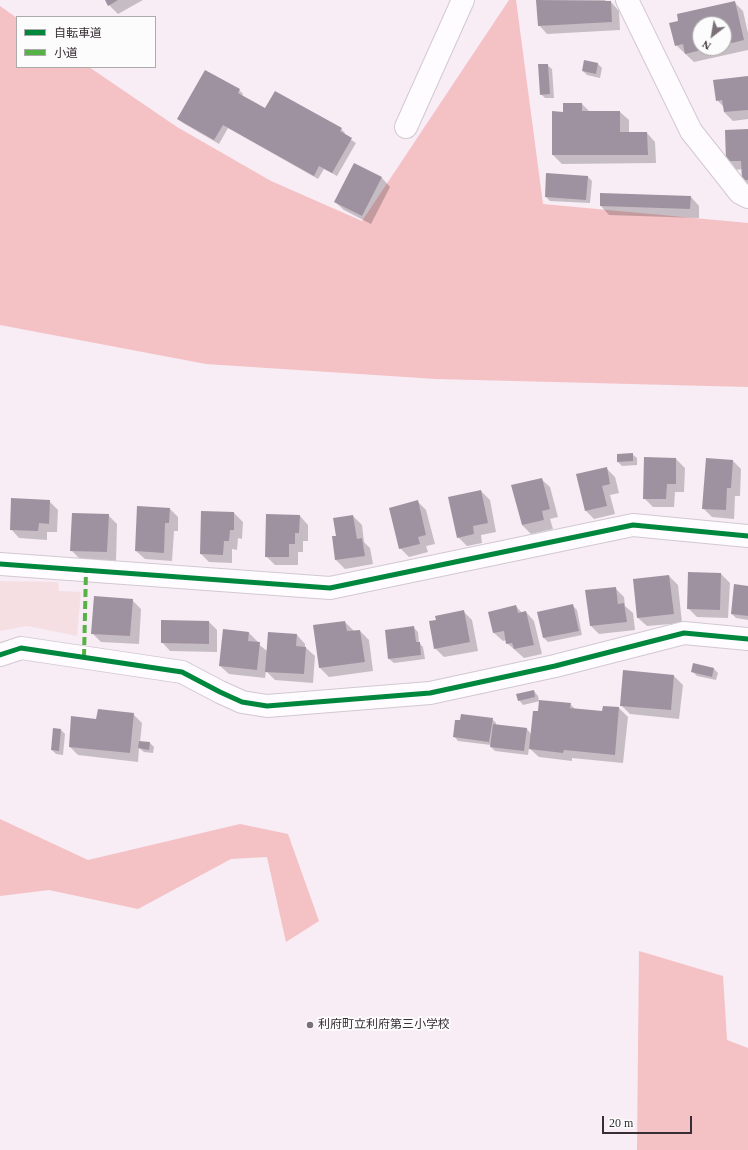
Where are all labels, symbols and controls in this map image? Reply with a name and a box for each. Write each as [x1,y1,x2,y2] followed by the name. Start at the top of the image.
[16,16,156,68] legend
[692,16,732,56] north arrow
[54,26,102,40] text: 自転車道
[700,38,713,53] text: N
[54,46,78,60] text: 小道
[318,1018,450,1032] place label: 利府町立利府第三小学校
[305,1020,315,1030] marker: 利府町立利府第三小学校
[604,1108,694,1134] scale bar
[609,1116,633,1130] text: 20 m

